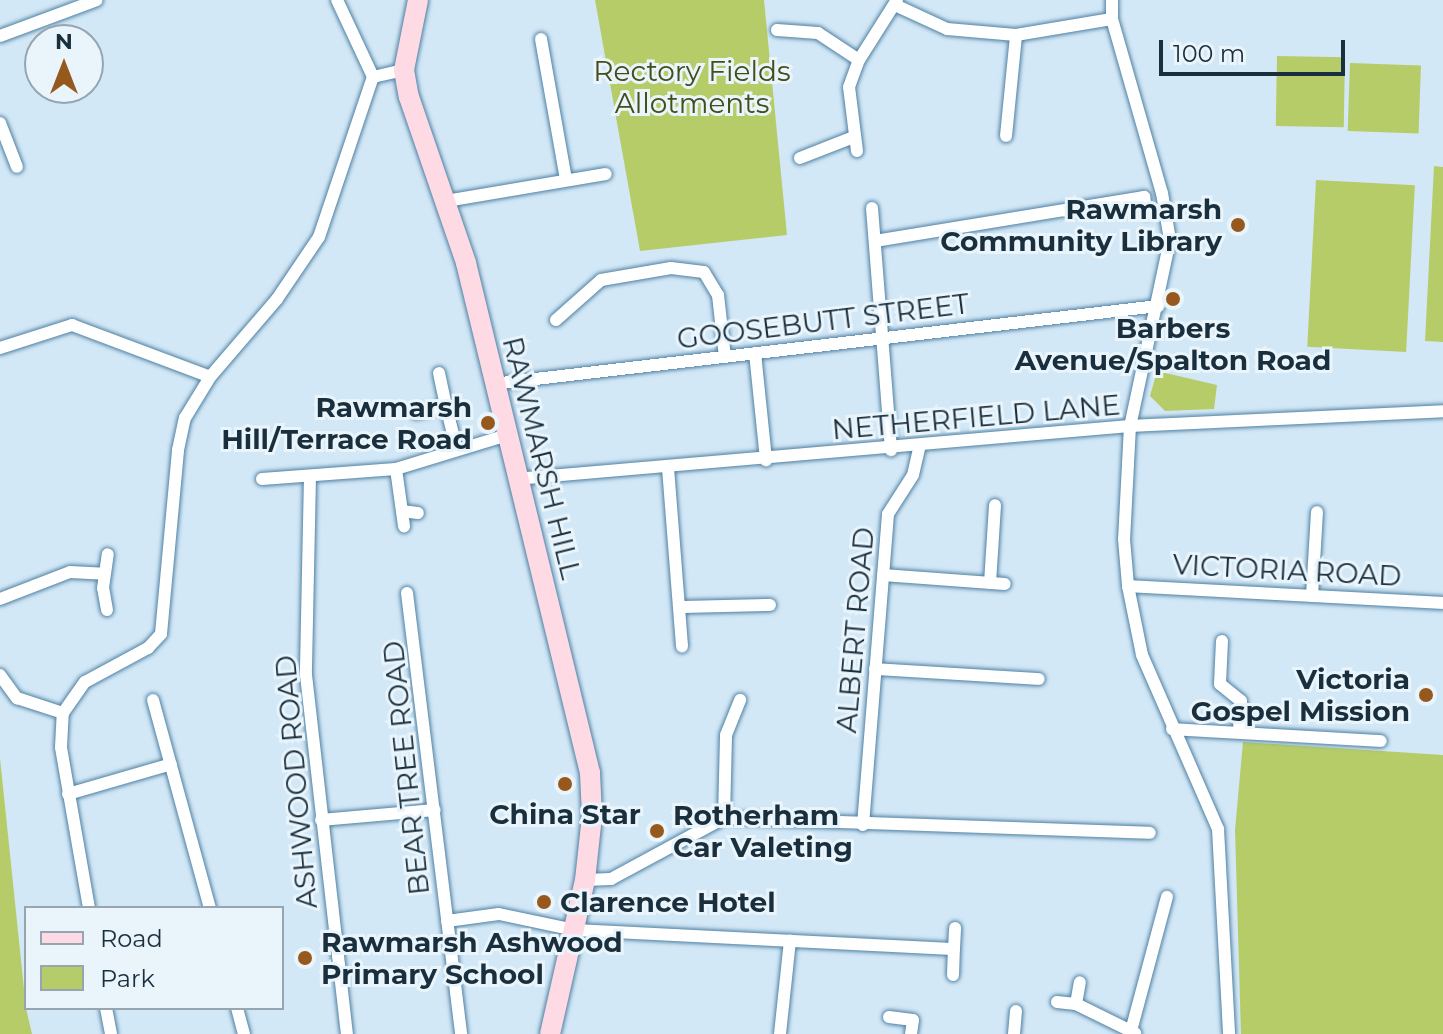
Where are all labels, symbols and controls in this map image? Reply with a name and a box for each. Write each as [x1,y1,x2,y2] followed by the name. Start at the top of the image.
[24,24,104,104] north arrow
[1163,24,1349,74] scale bar
[55,28,73,55] text: N
[1173,39,1245,68] text: 100 m
[593,54,791,120] park label: Rectory Fields Allotments
[940,192,1222,258] place label: Rawmarsh Community Library
[1229,216,1247,234] marker: Rawmarsh Community Library
[675,286,971,356] street label: GOOSEBUTT STREET
[1164,290,1182,308] marker: Barbers Avenue/Spalton Road
[1015,311,1331,377] place label: Barbers Avenue/Spalton Road
[496,333,588,583] street label: RAWMARSH HILL
[830,388,1122,446] street label: NETHERFIELD LANE
[221,390,472,456] place label: Rawmarsh Hill/Terrace Road
[479,414,497,432] marker: Rawmarsh Hill/Terrace Road
[829,526,881,734] street label: ALBERT ROAD
[1172,547,1402,593] street label: VICTORIA ROAD
[376,639,436,897] street label: BEAR TREE ROAD
[268,654,324,910] street label: ASHWOOD ROAD
[1191,662,1410,728] place label: Victoria Gospel Mission
[1417,686,1435,704] marker: Victoria Gospel Mission
[556,775,574,793] marker: China Star
[489,797,641,831] place label: China Star
[673,798,853,864] place label: Rotherham Car Valeting
[648,822,666,840] marker: Rotherham Car Valeting
[560,885,776,919] place label: Clarence Hotel
[535,893,553,911] marker: Clarence Hotel
[24,906,284,1010] legend
[100,924,163,953] text: Road
[321,925,623,991] place label: Rawmarsh Ashwood Primary School
[296,949,314,967] marker: Rawmarsh Ashwood Primary School
[100,964,155,993] text: Park

